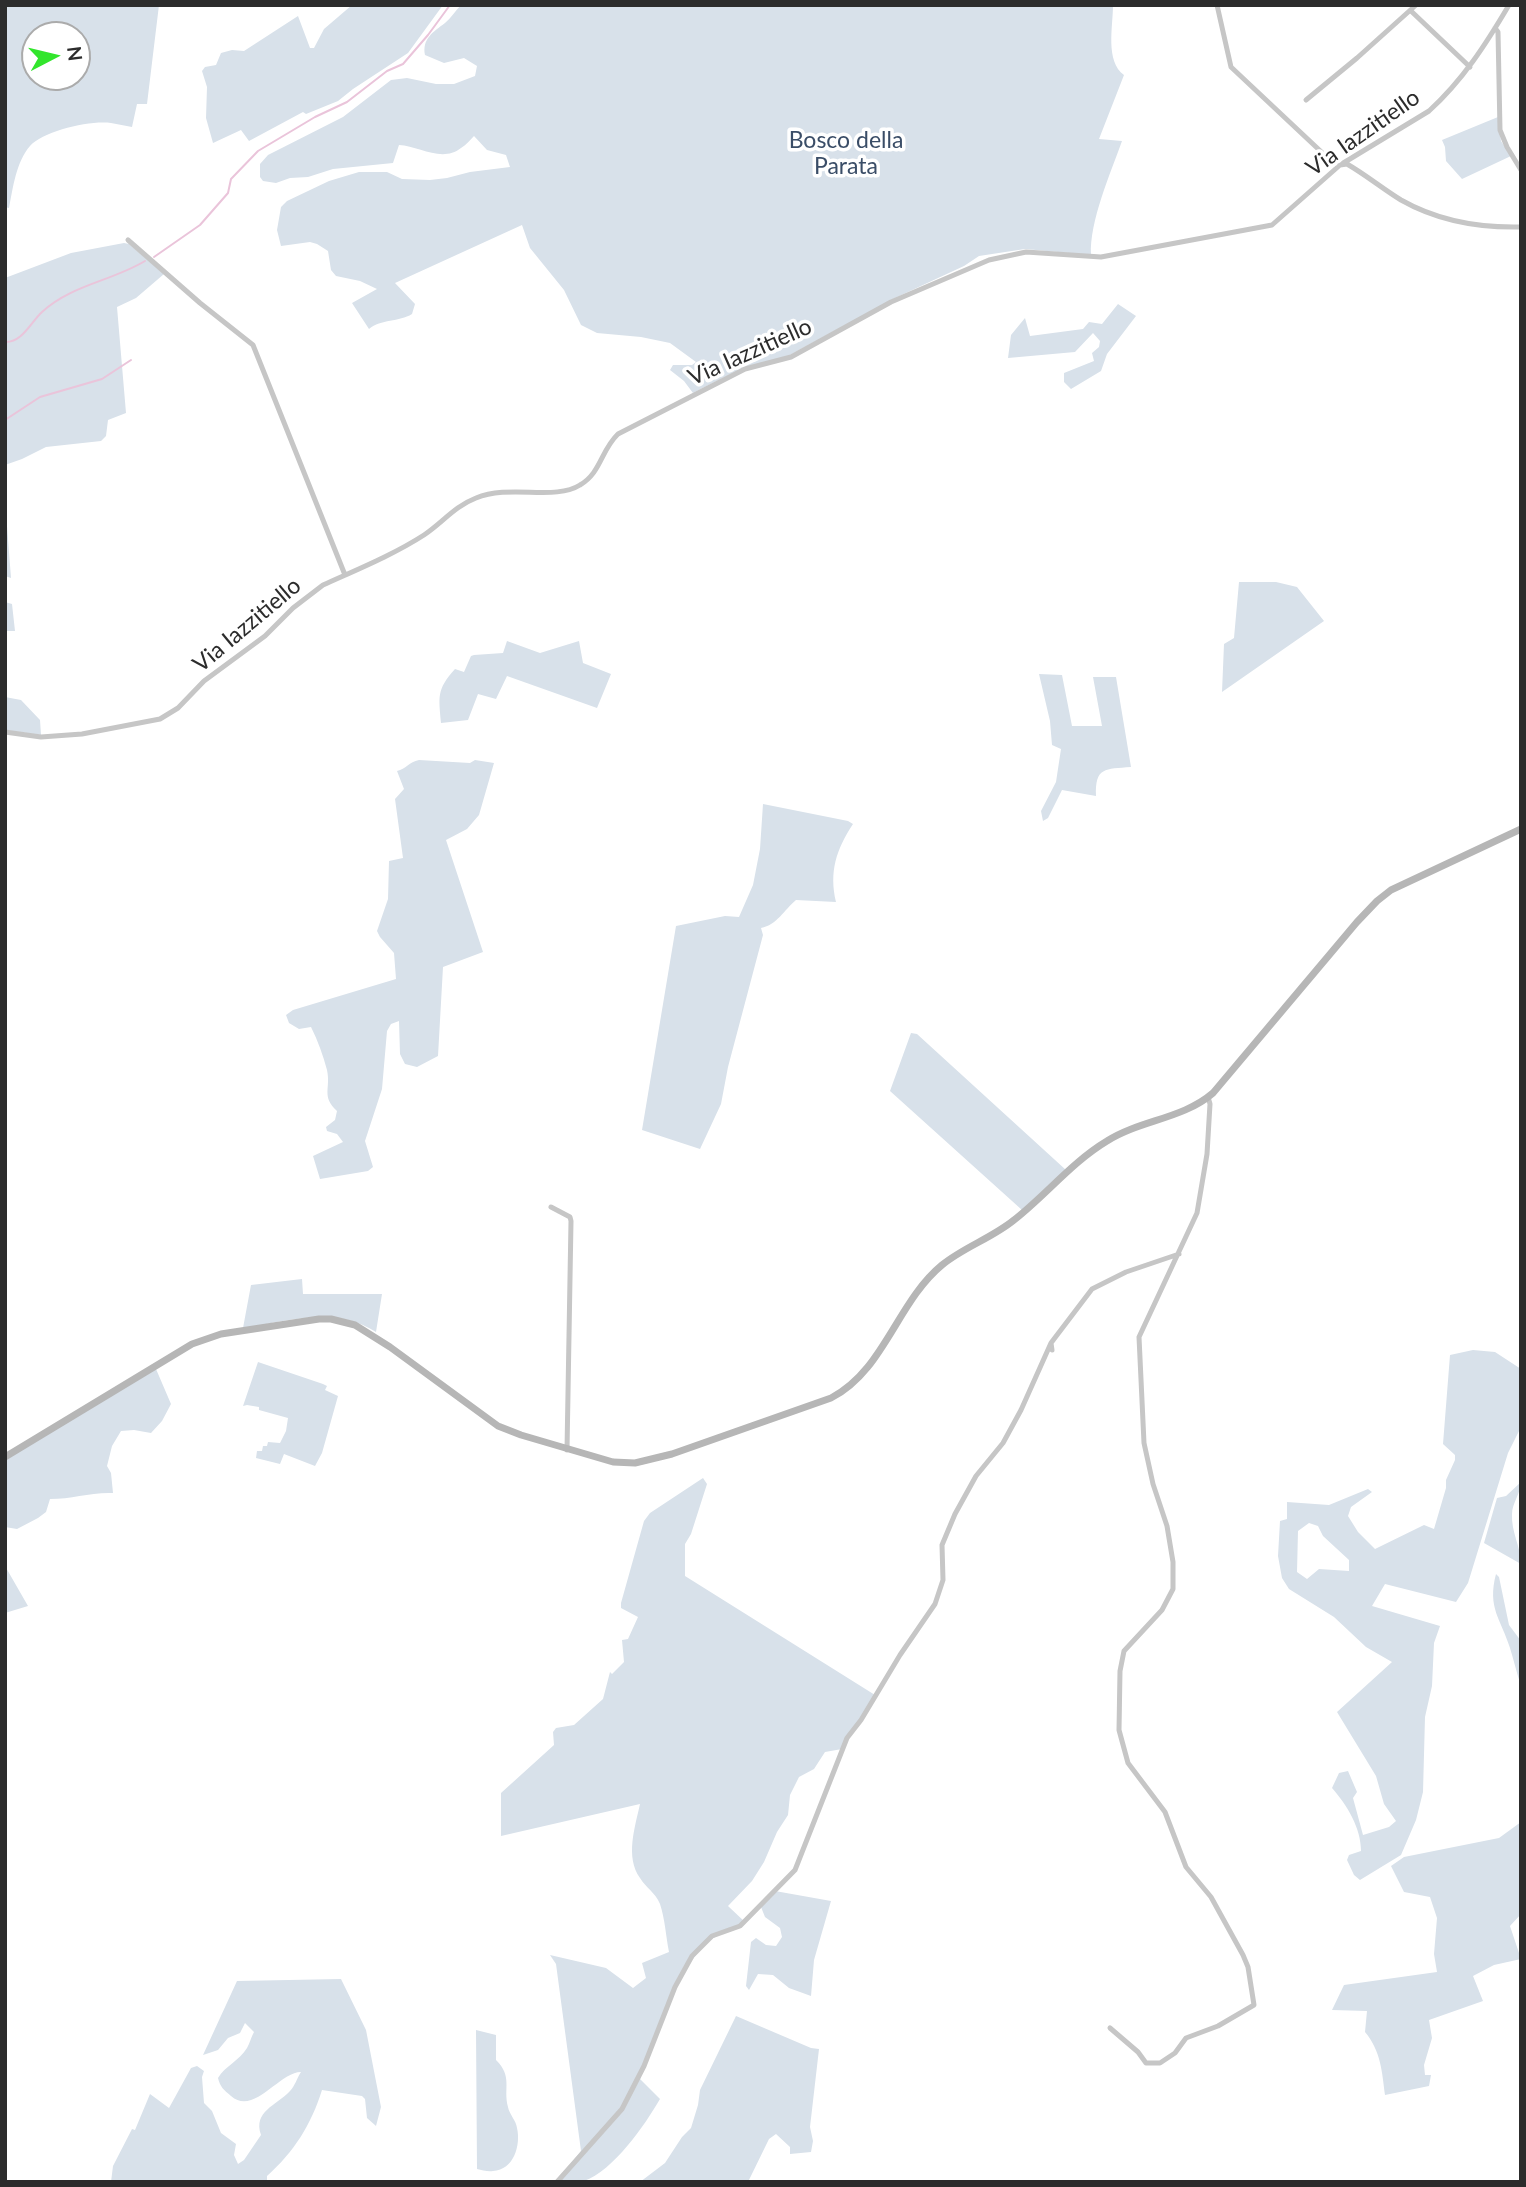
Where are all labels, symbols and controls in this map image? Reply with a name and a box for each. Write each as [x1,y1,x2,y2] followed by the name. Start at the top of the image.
[21,21,91,91] north arrow
[63,45,88,62] text: N
[1301,84,1425,182] street label: Via Iazzitiello
[789,127,903,181] park label: Bosco della Parata
[684,312,816,392] street label: Via Iazzitiello
[187,572,307,678] street label: Via Iazzitiello

